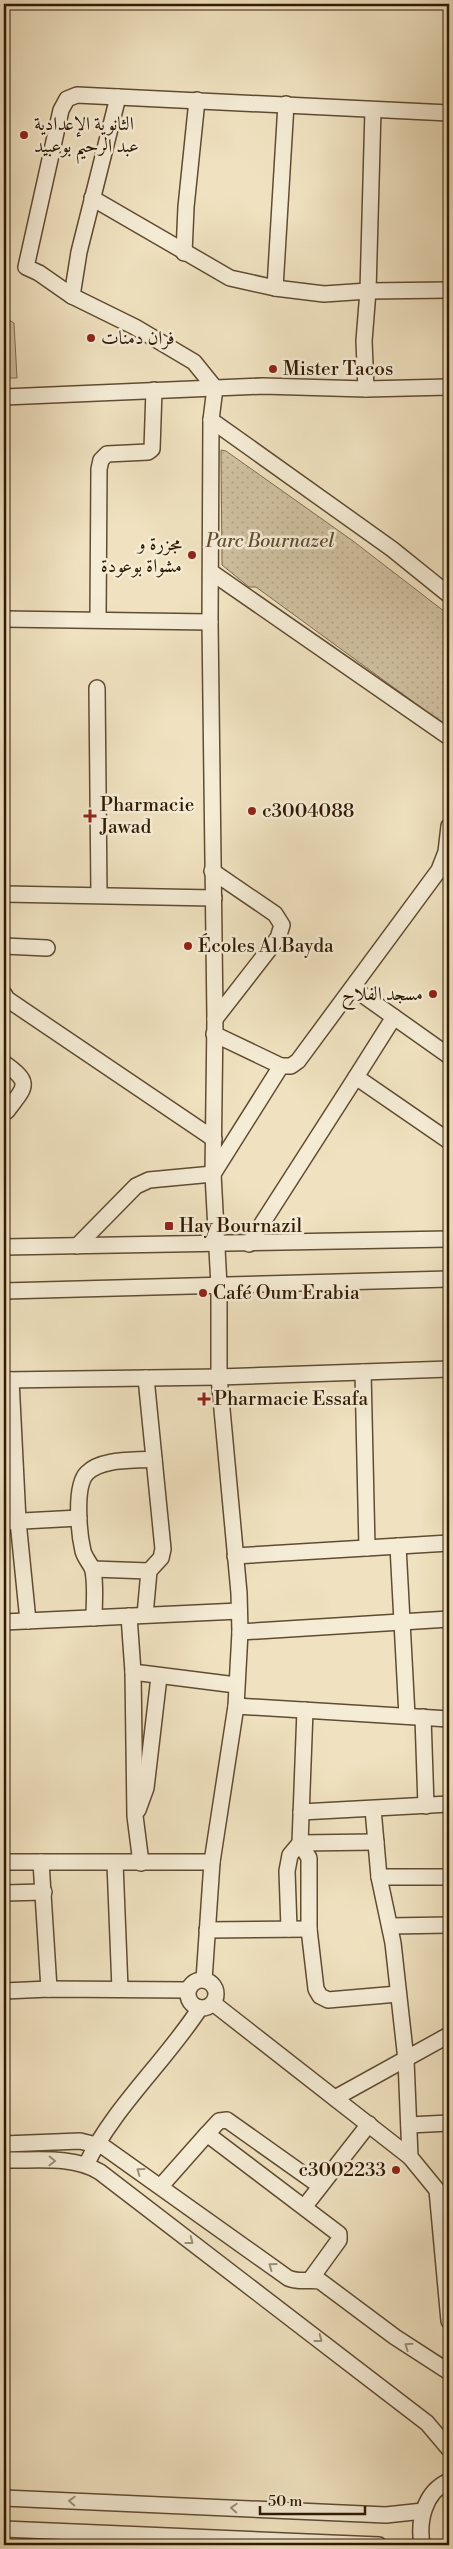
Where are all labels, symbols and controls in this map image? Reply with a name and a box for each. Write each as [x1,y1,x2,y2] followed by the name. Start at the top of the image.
[34,112,139,165] place label: الثانوية الإعدادية عبد الرحيم بوعبيد
[18,129,30,141] marker: الثانوية الإعدادية عبد الرحيم بوعبيد
[101,326,175,350] place label: فران دمنات
[85,332,97,344] marker: فران دمنات
[283,357,393,381] place label: Mister Tacos
[267,363,279,375] marker: Mister Tacos
[205,529,334,553] park label: Parc Bournazel
[101,532,182,578] place label: مجزرة و مشواة بوعودة
[186,549,198,561] marker: مجزرة و مشواة بوعودة
[99,793,194,839] place label: Pharmacie Jawad
[262,799,354,823] place label: c3004088
[246,805,258,817] marker: c3004088
[84,810,96,822] marker: Pharmacie Jawad
[198,933,334,958] place label: Écoles Al Bayda
[182,940,194,952] marker: Écoles Al Bayda
[341,982,423,1011] place label: مسجد الفلاح
[427,988,439,1000] marker: مسجد الفلاح
[179,1214,303,1238] place label: Hay Bournazil
[163,1220,175,1232] marker: Hay Bournazil
[213,1281,360,1305] place label: Café Oum Erabia
[197,1287,209,1299] marker: Café Oum Erabia
[214,1387,368,1411] place label: Pharmacie Essafa
[198,1393,210,1405] marker: Pharmacie Essafa
[49,2156,57,2166] one-way arrow
[298,2158,386,2182] place label: c3002233
[390,2164,402,2176] marker: c3002233
[137,2169,146,2177] one-way arrow
[184,2235,193,2243] one-way arrow
[268,2263,278,2272] one-way arrow
[313,2334,322,2342] one-way arrow
[404,2343,414,2352] one-way arrow
[260,2484,366,2516] scale bar
[268,2492,302,2511] text: 50 m
[68,2496,76,2506] one-way arrow
[230,2503,238,2514] one-way arrow

